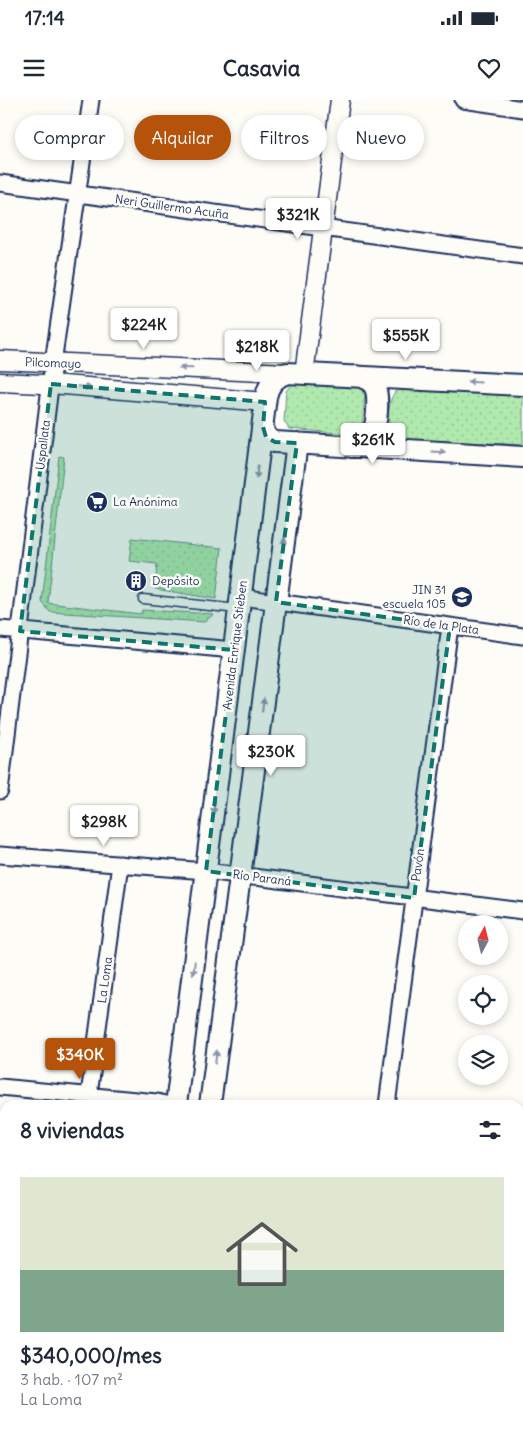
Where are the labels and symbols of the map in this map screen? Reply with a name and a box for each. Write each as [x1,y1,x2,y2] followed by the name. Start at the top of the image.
[114,191,230,222] street label: Neri Guillermo Acuña
[263,198,333,240] pin: $321K
[109,308,179,350] pin: $224K
[371,318,441,361] pin: $555K
[222,330,292,372] pin: $218K
[25,354,82,371] street label: Pilcomayo
[177,364,193,372] one-way arrow
[466,378,482,386] one-way arrow
[76,383,92,391] one-way arrow
[32,419,53,471] street label: Uspallata
[338,422,408,465] pin: $261K
[432,448,448,456] one-way arrow
[252,464,260,480] one-way arrow
[85,490,109,514] supermarket icon: La Anónima
[113,494,178,509] place label: La Anónima
[280,535,288,551] one-way arrow
[124,569,148,593] building icon: Depósito
[152,573,200,588] place label: Depósito
[219,579,250,711] street label: Avenida Enrique Stieben
[383,582,446,611] place label: JIN 31 escuela 105
[450,585,474,609] school or university icon: JIN 31 escuela 105
[402,612,480,637] street label: Río de la Plata
[259,696,267,712] one-way arrow
[236,734,306,777] pin: $230K
[210,799,218,815] one-way arrow
[69,804,139,847] pin: $298K
[408,847,427,882] street label: Pavón
[232,866,292,889] street label: Río Paraná
[458,915,508,965] north arrow
[94,956,115,1004] street label: La Loma
[190,960,198,976] one-way arrow
[45,1038,115,1080] pin: $340K
[212,1048,220,1064] one-way arrow

